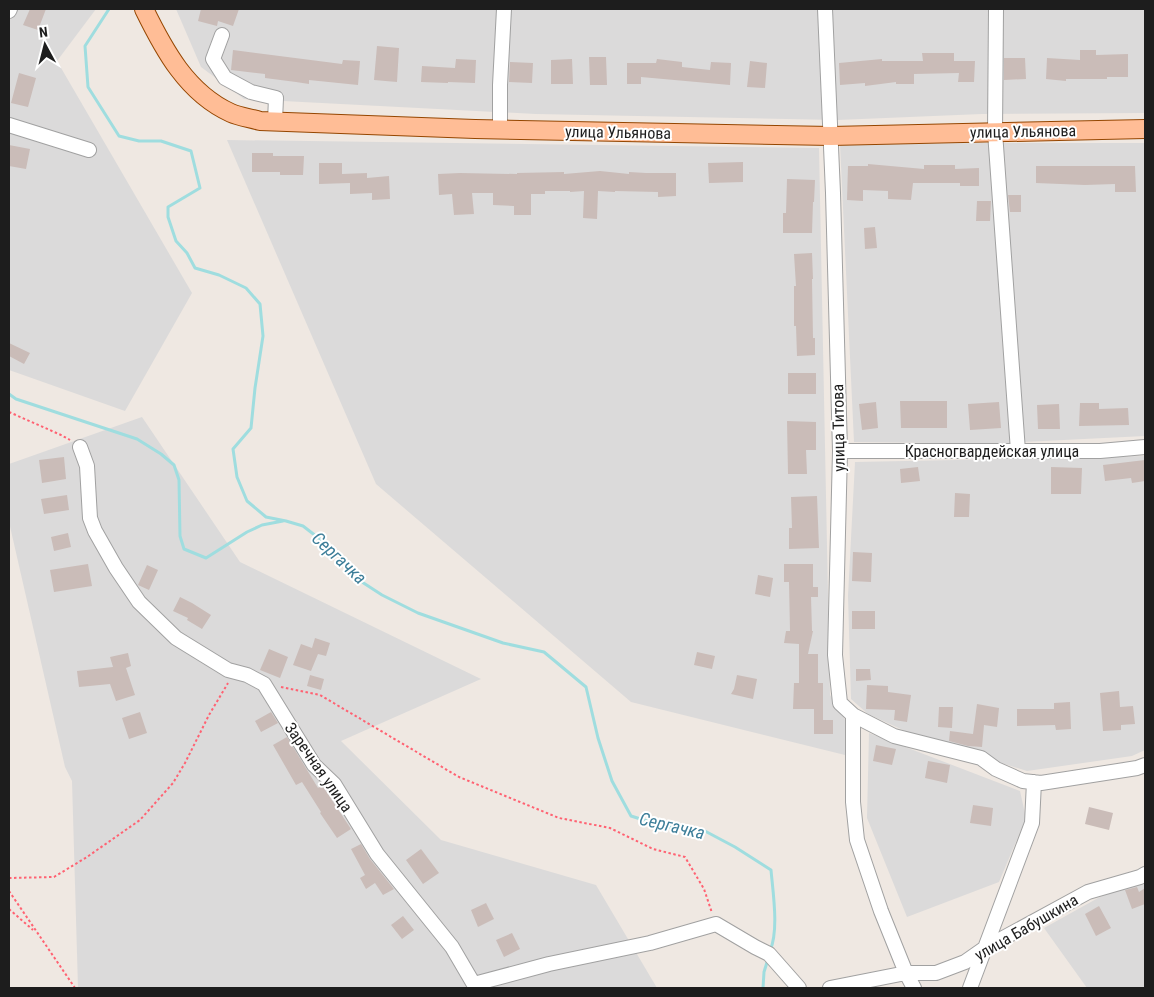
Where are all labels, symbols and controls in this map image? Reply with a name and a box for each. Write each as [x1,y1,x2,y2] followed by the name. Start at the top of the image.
[20,20,70,70] north arrow
[38,24,49,41] text: N
[970,121,1076,142] street label: улица Ульянова
[565,122,671,143] street label: улица Ульянова
[828,384,849,472] street label: улица Титова
[905,442,1079,461] street label: Красногвардейская улица
[308,527,371,588] water label: Сергачка
[281,719,356,816] street label: Заречная улица
[637,808,707,843] water label: Сергачка
[971,890,1081,965] street label: улица Бабушкина

